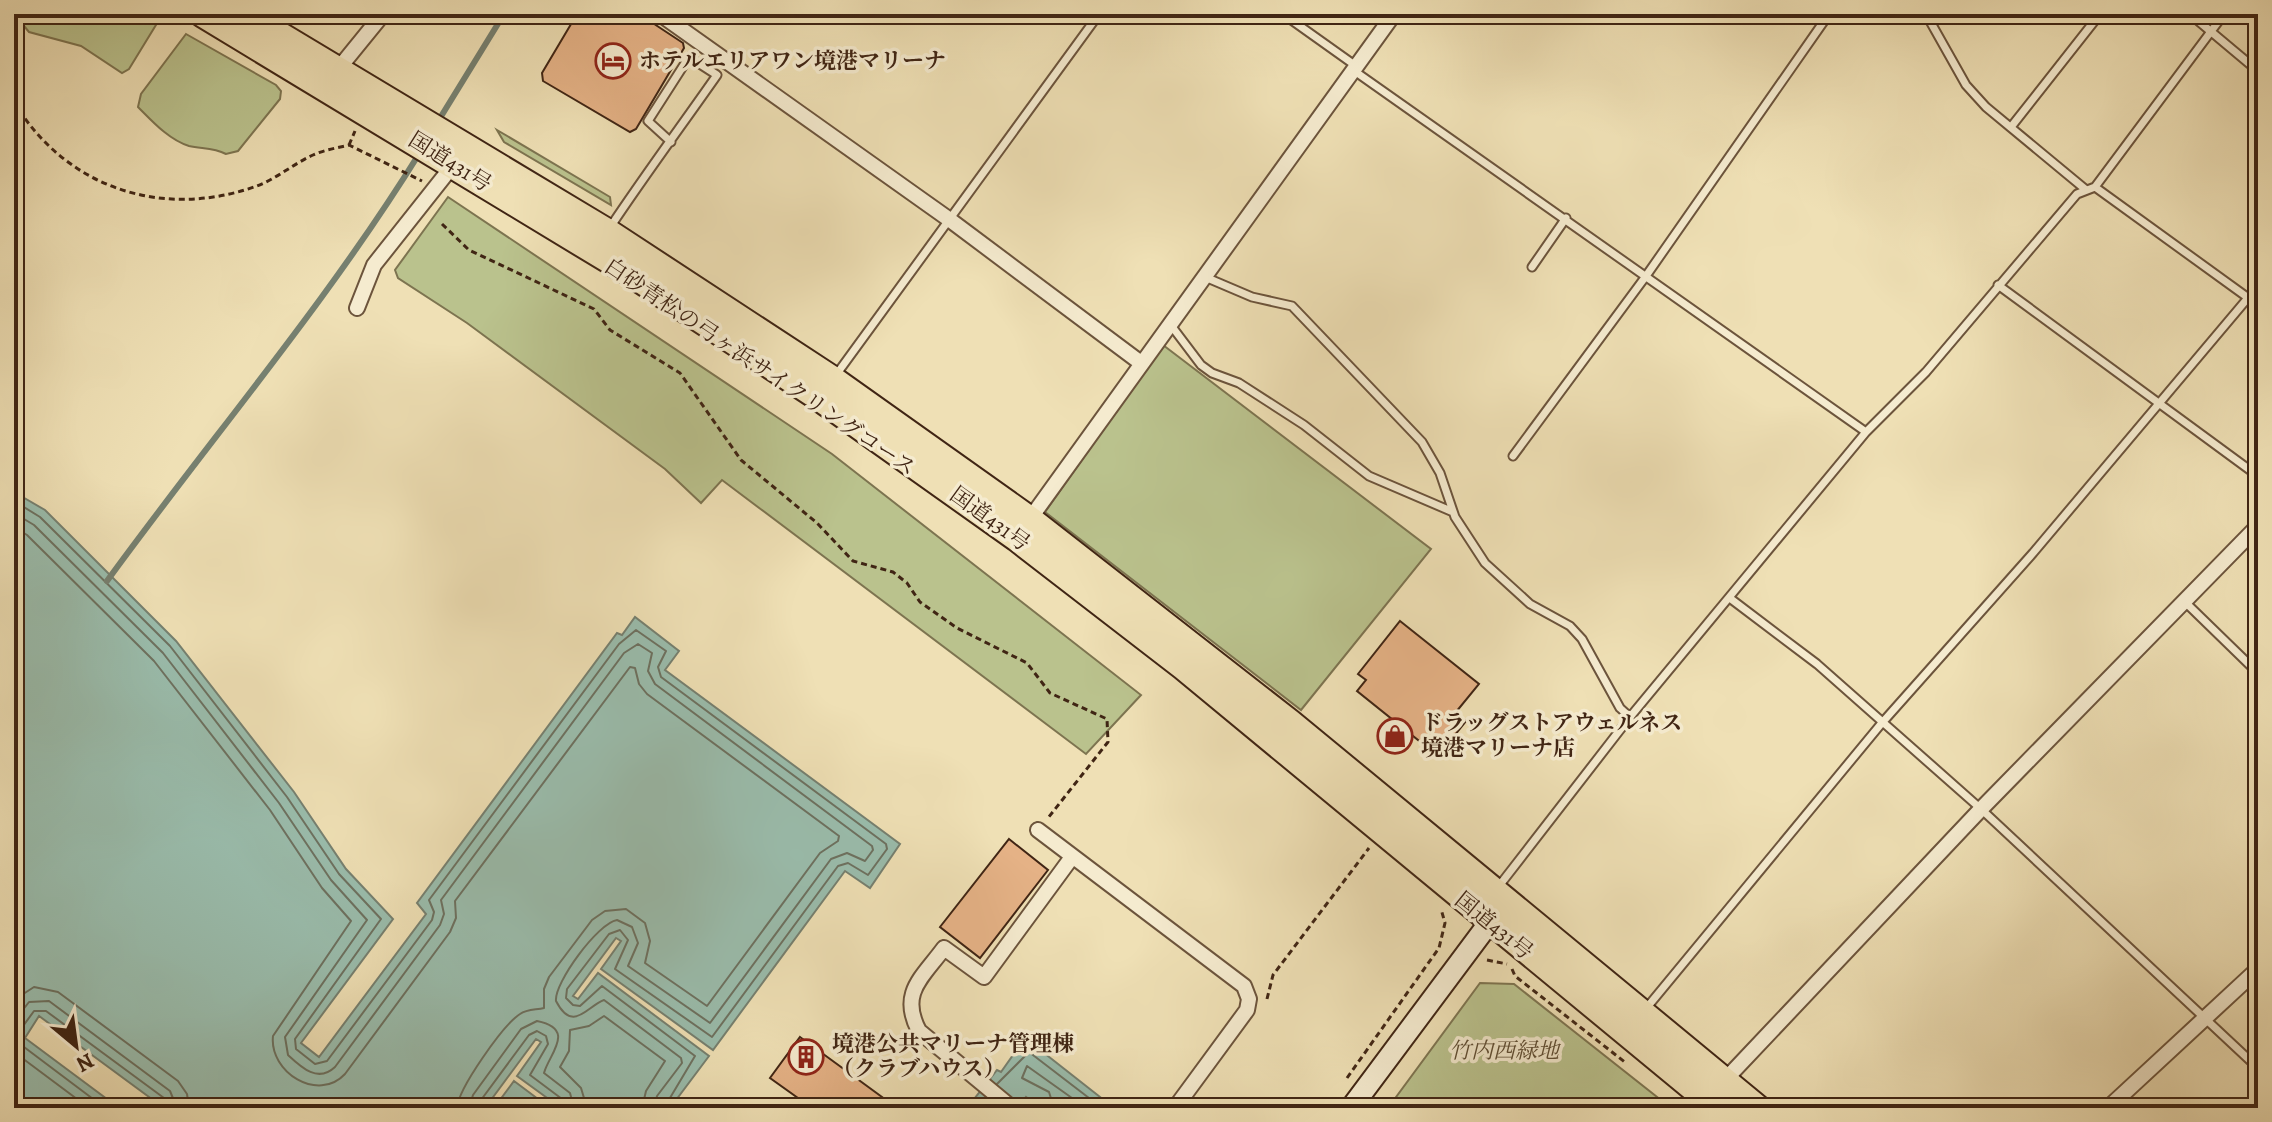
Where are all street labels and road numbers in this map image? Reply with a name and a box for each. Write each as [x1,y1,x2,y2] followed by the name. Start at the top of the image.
[403,125,497,199] street label: 国道431号
[598,251,922,483] street label: 白砂青松の弓ヶ浜サイクリングコース
[944,480,1036,558] street label: 国道431号
[1449,885,1539,967] street label: 国道431号

